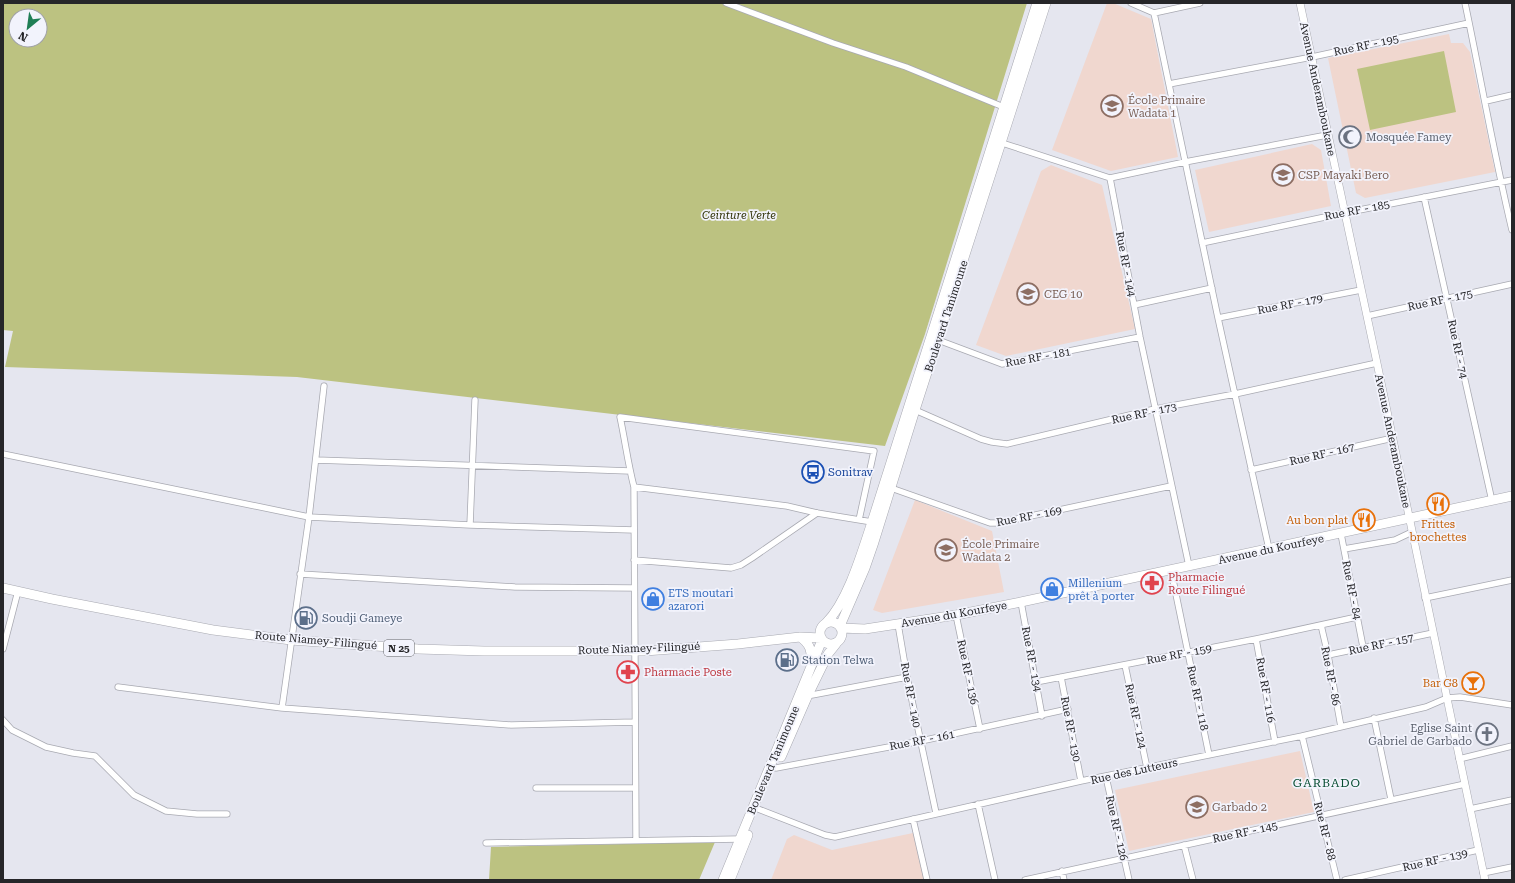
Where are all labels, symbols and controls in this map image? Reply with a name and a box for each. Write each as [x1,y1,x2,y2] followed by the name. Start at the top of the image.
[8,8,48,48] north arrow
[1297,21,1338,157] street label: Avenue Anderamboukane
[16,28,30,44] text: N
[1332,32,1400,59] street label: Rue RF - 195
[1099,93,1125,119] school or university icon: École Primaire Wadata 1
[1128,93,1205,120] place label: École Primaire Wadata 1
[1337,124,1363,150] mosque icon: Mosquée Famey
[1366,131,1452,144] place label: Mosquée Famey
[1270,162,1296,188] school or university icon: CSP Mayaki Bero
[1298,169,1389,182] place label: CSP Mayaki Bero
[1323,198,1391,223] street label: Rue RF - 185
[702,209,776,222] park label: Ceinture Verte
[1113,230,1138,299] street label: Rue RF - 144
[922,259,971,374] street label: Boulevard Tanimoune
[1015,281,1041,307] school or university icon: CEG 10
[1406,287,1474,314] street label: Rue RF - 175
[1044,288,1082,301] place label: CEG 10
[1256,292,1324,317] street label: Rue RF - 179
[1445,318,1470,381] street label: Rue RF - 74
[1004,345,1072,370] street label: Rue RF - 181
[1372,373,1413,509] street label: Avenue Anderamboukane
[1110,400,1178,427] street label: Rue RF - 173
[1288,441,1356,468] street label: Rue RF - 167
[800,459,826,485] bus stop icon: Sonitrav
[828,466,874,479] place label: Sonitrav
[1425,491,1451,517] restaurant icon: Frittes brochettes
[995,504,1063,529] street label: Rue RF - 169
[1351,507,1377,533] restaurant icon: Au bon plat
[1286,514,1348,527] place label: Au bon plat
[1409,518,1467,544] place label: Frittes brochettes
[1217,532,1325,567] street label: Avenue du Kourfeye
[933,537,959,563] school or university icon: École Primaire Wadata 2
[962,537,1039,564] place label: École Primaire Wadata 2
[1339,559,1364,622] street label: Rue RF - 84
[1139,570,1165,596] pharmacy icon: Pharmacie Route Filingué
[1168,571,1245,597] place label: Pharmacie Route Filingué
[1039,576,1065,602] shop icon: Millenium prêt à porter
[1068,577,1135,603] place label: Millenium prêt à porter
[640,586,666,612] shop icon: ETS moutari azarori
[668,587,734,613] place label: ETS moutari azarori
[900,599,1008,630] street label: Avenue du Kourfeye
[293,605,319,631] fuel station icon: Soudji Gameye
[322,612,402,625] place label: Soudji Gameye
[1019,625,1044,694] street label: Rue RF - 134
[254,629,378,652] street label: Route Niamey-Filingué
[1347,631,1415,658] street label: Rue RF - 157
[954,638,981,706] street label: Rue RF - 136
[384,640,414,656] road number: N 25
[578,640,700,657] street label: Route Niamey-Filingué
[1145,642,1213,667] street label: Rue RF - 159
[1318,645,1343,707] street label: Rue RF - 86
[774,647,800,673] fuel station icon: Station Telwa
[802,654,874,667] place label: Station Telwa
[1253,656,1278,724] street label: Rue RF - 116
[615,659,641,685] pharmacy icon: Pharmacie Poste
[898,661,923,729] street label: Rue RF - 140
[1184,664,1211,732] street label: Rue RF - 118
[644,666,732,679] place label: Pharmacie Poste
[1460,670,1486,696] bar icon: Bar G8
[1423,677,1458,690] place label: Bar G8
[1122,682,1149,751] street label: Rue RF - 124
[1058,695,1083,763] street label: Rue RF - 130
[745,704,802,816] street label: Boulevard Tanimoune
[1474,721,1500,747] church icon: Eglise Saint Gabriel de Garbado
[1368,722,1472,748] place label: Eglise Saint Gabriel de Garbado
[888,728,956,753] street label: Rue RF - 161
[1089,756,1179,787] street label: Rue des Lutteurs
[1293,776,1361,790] district label: GARBADO
[1103,794,1130,862] street label: Rue RF - 126
[1184,794,1210,820] school or university icon: Garbado 2
[1311,800,1338,862] street label: Rue RF - 88
[1212,801,1267,814] place label: Garbado 2
[1211,819,1279,846] street label: Rue RF - 145
[1401,847,1469,874] street label: Rue RF - 139

